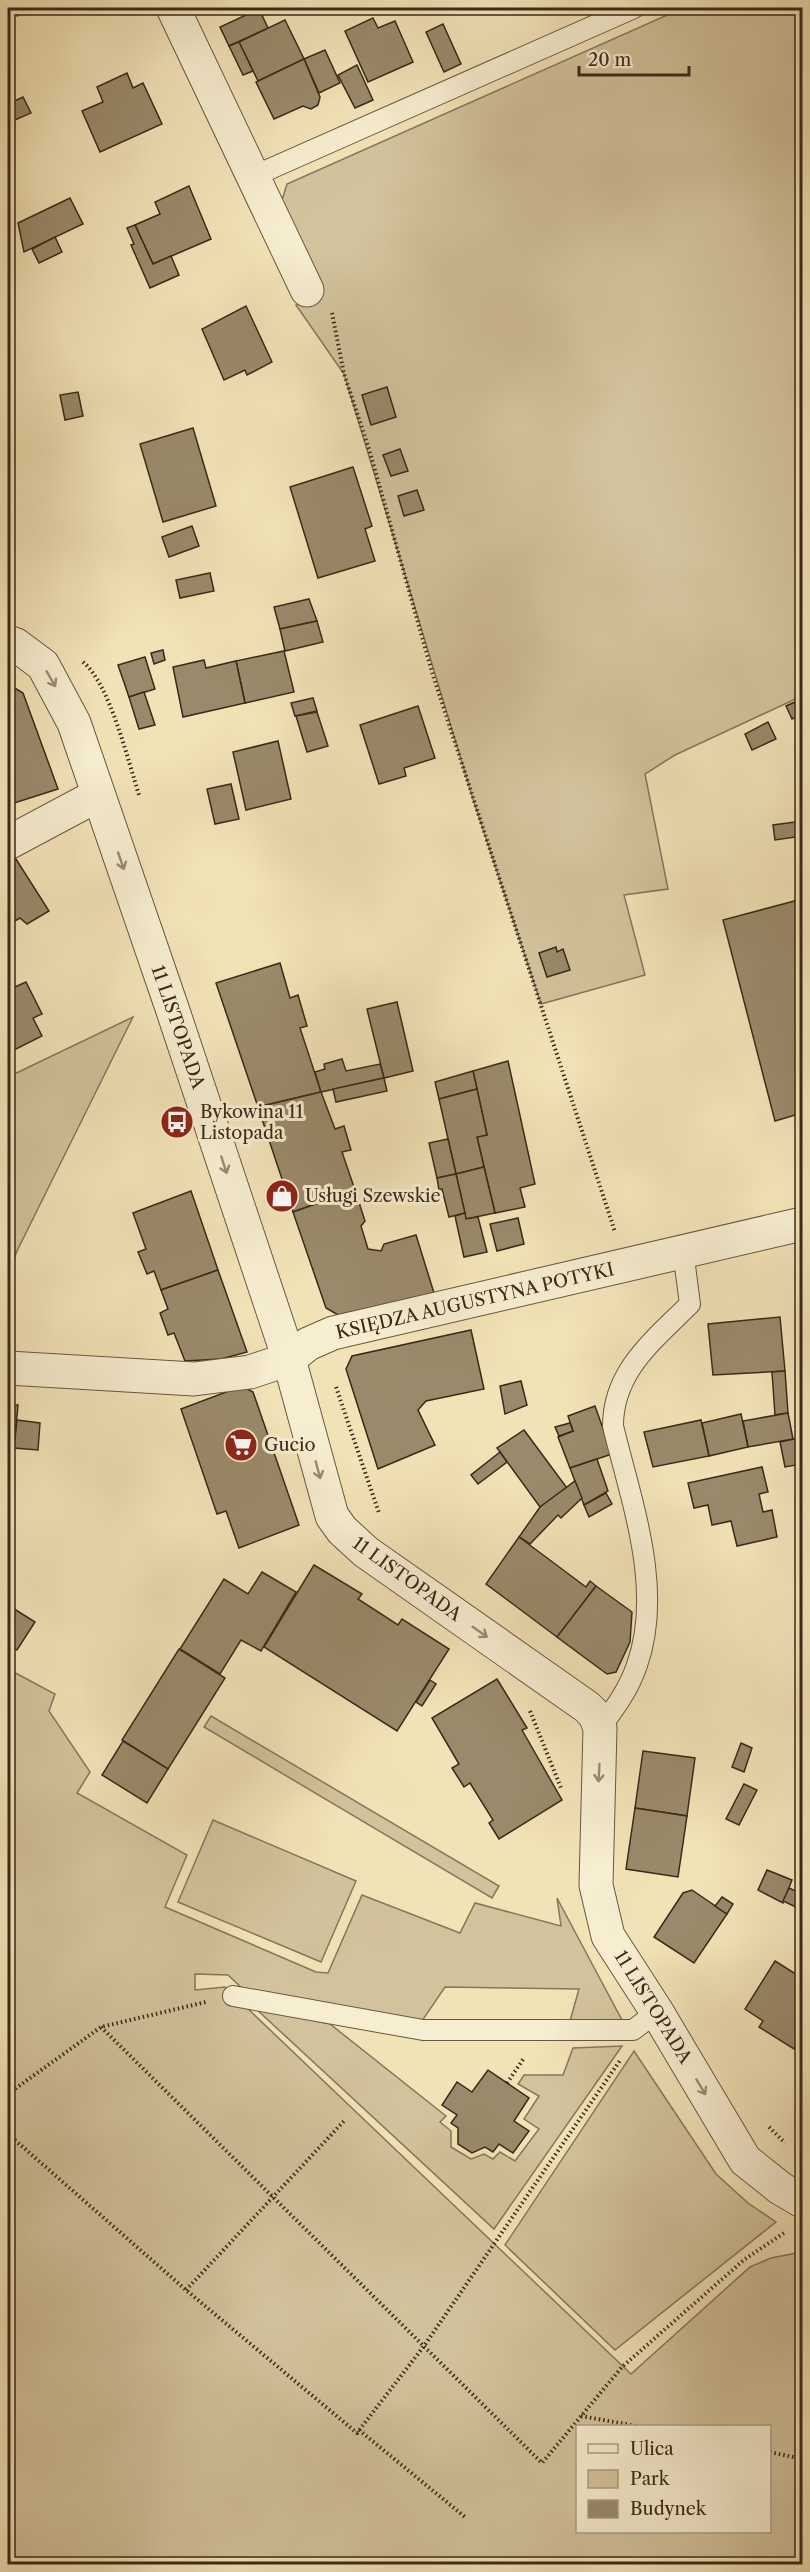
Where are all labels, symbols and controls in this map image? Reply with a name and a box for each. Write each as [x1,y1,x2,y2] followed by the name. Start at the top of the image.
[579,39,688,77] scale bar
[588,49,632,71] text: 20 m
[45,670,57,687] one-way arrow
[117,851,128,870] one-way arrow
[147,962,210,1092] street label: 11 LISTOPADA
[200,1101,304,1144] place label: Bykowina 11 Listopada
[159,1104,195,1140] bus stop icon: Bykowina 11 Listopada
[220,1155,231,1174] one-way arrow
[264,1178,300,1214] shop icon: Usługi Szewskie
[305,1185,441,1207] place label: Usługi Szewskie
[334,1258,616,1344] street label: KSIĘDZA AUGUSTYNA POTYKI
[223,1427,259,1463] supermarket icon: Gucio
[264,1434,316,1456] place label: Gucio
[312,1460,324,1479] one-way arrow
[348,1532,466,1626] street label: 11 LISTOPADA
[471,1626,488,1638] one-way arrow
[594,1762,605,1782] one-way arrow
[609,1946,697,2068] street label: 11 LISTOPADA
[696,2078,708,2095] one-way arrow
[576,2425,771,2533] legend
[630,2438,674,2460] text: Ulica
[630,2468,671,2490] text: Park
[630,2498,708,2520] text: Budynek

